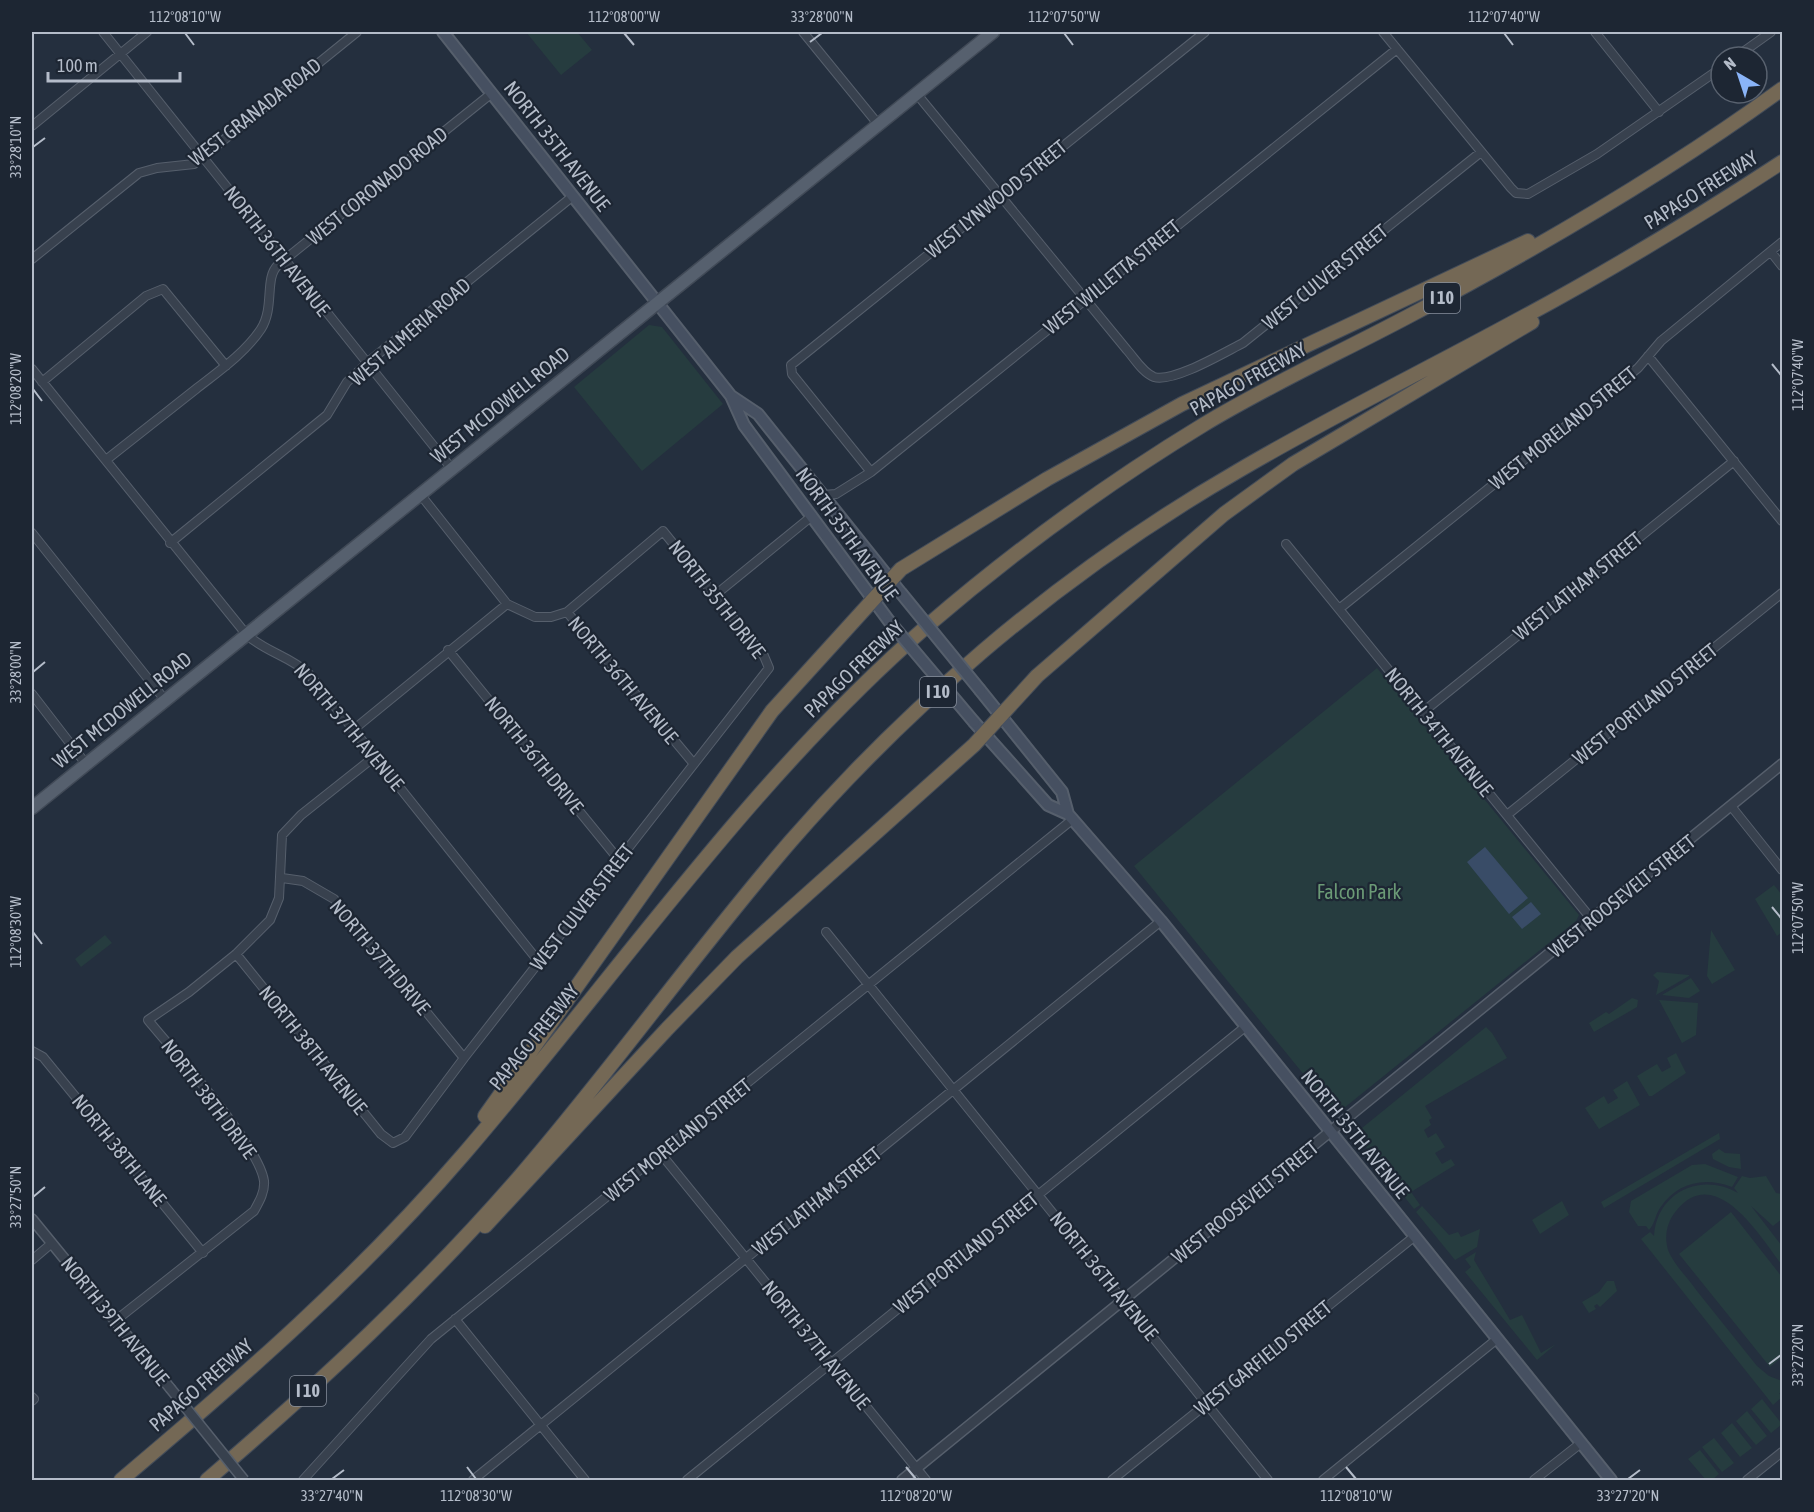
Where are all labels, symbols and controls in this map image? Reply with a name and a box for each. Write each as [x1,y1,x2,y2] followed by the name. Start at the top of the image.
[149,8,221,25] text: 112°08'10"W
[588,8,660,25] text: 112°08'00"W
[791,8,853,25] text: 33°28'00"N
[1028,8,1100,25] text: 112°07'50"W
[1468,8,1540,25] text: 112°07'40"W
[48,45,180,83] scale bar
[1709,45,1769,105] north arrow
[184,53,325,170] street label: WEST GRANADA ROAD
[1720,53,1739,73] text: N
[57,55,98,76] text: 100 m
[500,76,616,216] street label: NORTH 35TH AVENUE
[7,116,24,178] text: 33°28'10"N
[302,122,452,249] street label: WEST CORONADO ROAD
[921,135,1071,262] street label: WEST LYNWOOD STREET
[1640,145,1762,234] street label: PAPAGO FREEWAY
[220,181,336,321] street label: NORTH 36TH AVENUE
[1039,214,1185,339] street label: WEST WILLETTA STREET
[1257,219,1392,334] street label: WEST CULVER STREET
[345,273,475,390] street label: WEST ALMERIA ROAD
[1424,283,1460,313] road number: I 10
[1186,337,1310,420] street label: PAPAGO FREEWAY
[1789,339,1806,411] text: 112°07'40"W
[426,342,574,468] street label: WEST MCDOWELL ROAD
[7,353,24,425] text: 112°08'20"W
[1484,361,1641,494] street label: WEST MORELAND STREET
[792,463,904,605] street label: NORTH 35TH AVENUE
[1509,527,1647,645] street label: WEST LATHAM STREET
[664,535,771,663] street label: NORTH 35TH DRIVE
[564,612,683,748] street label: NORTH 36TH AVENUE
[799,615,908,722] street label: PAPAGO FREEWAY
[1568,638,1722,769] street label: WEST PORTLAND STREET
[7,641,24,703] text: 33°28'00"N
[48,647,196,773] street label: WEST MCDOWELL ROAD
[290,659,409,795] street label: NORTH 37TH AVENUE
[1381,663,1498,801] street label: NORTH 34TH AVENUE
[920,677,956,707] road number: I 10
[480,692,589,818] street label: NORTH 36TH DRIVE
[1544,829,1700,962] street label: WEST ROOSEVELT STREET
[525,839,638,975] street label: WEST CULVER STREET
[1317,880,1402,903] park label: Falcon Park
[1789,882,1806,954] text: 112°07'50"W
[326,894,436,1019] street label: NORTH 37TH DRIVE
[7,896,24,968] text: 112°08'30"W
[484,979,583,1094] street label: PAPAGO FREEWAY
[255,981,372,1119] street label: NORTH 38TH AVENUE
[157,1035,262,1163] street label: NORTH 38TH DRIVE
[1297,1065,1414,1203] street label: NORTH 35TH AVENUE
[599,1073,756,1206] street label: WEST MORELAND STREET
[68,1089,172,1210] street label: NORTH 38TH LANE
[1167,1135,1323,1268] street label: WEST ROOSEVELT STREET
[748,1142,886,1260] street label: WEST LATHAM STREET
[7,1166,24,1228] text: 33°27'50"N
[889,1187,1043,1318] street label: WEST PORTLAND STREET
[1046,1207,1163,1345] street label: NORTH 36TH AVENUE
[57,1252,174,1390] street label: NORTH 39TH AVENUE
[758,1276,875,1414] street label: NORTH 37TH AVENUE
[1190,1295,1336,1420] street label: WEST GARFIELD STREET
[1789,1324,1806,1386] text: 33°27'20"N
[144,1333,257,1436] street label: PAPAGO FREEWAY
[290,1376,326,1406] road number: I 10
[301,1487,363,1504] text: 33°27'40"N
[440,1487,512,1504] text: 112°08'30"W
[880,1487,952,1504] text: 112°08'20"W
[1320,1487,1392,1504] text: 112°08'10"W
[1597,1487,1659,1504] text: 33°27'20"N

